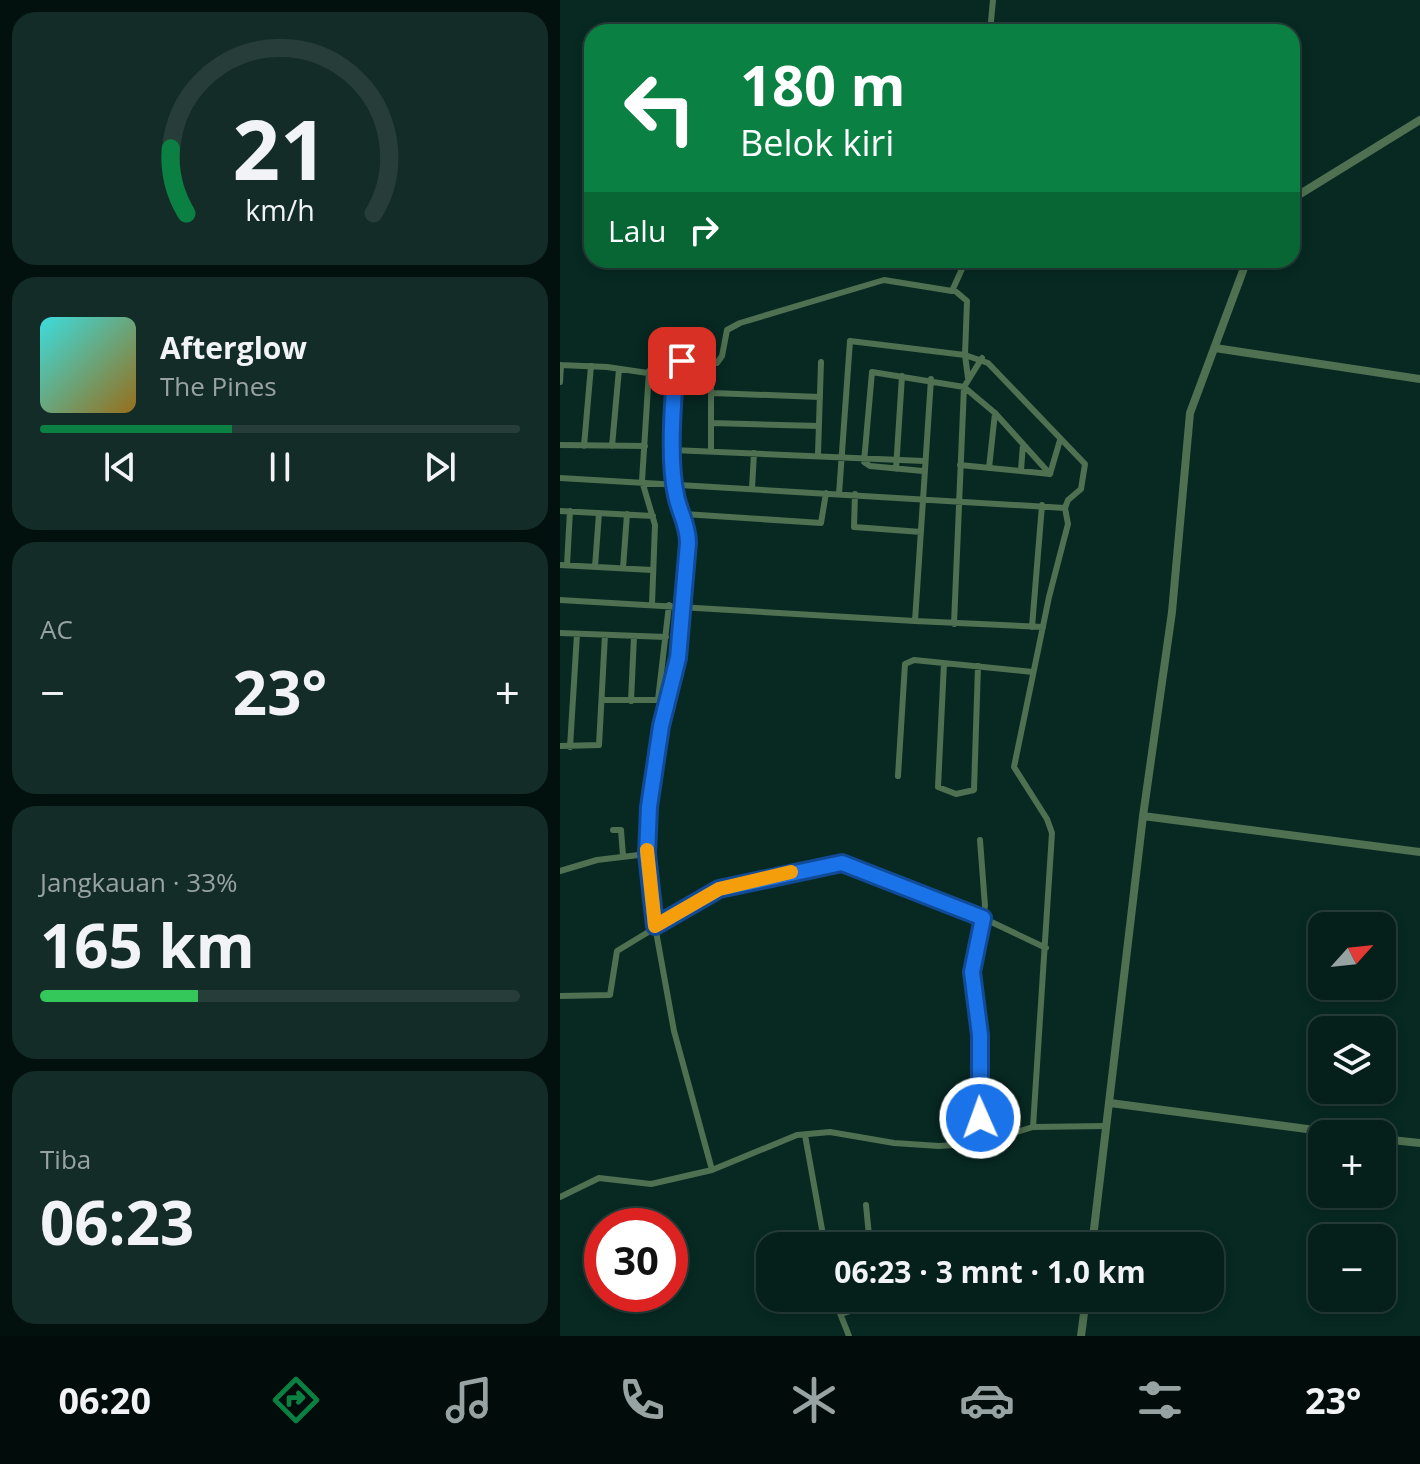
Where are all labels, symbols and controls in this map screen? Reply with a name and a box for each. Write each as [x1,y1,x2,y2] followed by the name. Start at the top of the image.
[740,46,906,122] text: 180 m
[608,56,712,160] icon: left
[232,91,328,204] text: 21
[740,118,894,167] text: Belok kiri
[245,191,315,230] text: km/h
[682,208,726,252] icon: right
[608,210,666,251] text: Lalu
[160,327,307,368] text: Afterglow
[648,327,716,395] pin
[660,339,704,383] icon: arrive
[160,368,277,404] text: The Pines
[98,445,142,489] icon: previous
[258,445,302,489] icon: pause
[418,445,462,489] icon: next
[40,611,73,647] text: AC
[233,651,327,733] text: 23°
[40,662,65,722] text: −
[495,662,520,722] text: +
[40,864,238,900] text: Jangkauan · 33%
[40,904,255,986] text: 165 km
[1308,912,1396,1000] north arrow
[1308,912,1396,1312] map controls
[1308,1016,1396,1104] button: layers
[938,1076,1022,1160] position arrow
[1308,1120,1396,1208] button: +
[40,1141,91,1177] text: Tiba
[40,1181,194,1263] text: 06:23
[584,1208,688,1312] speed limit sign: 30
[1308,1224,1396,1312] button: −
[834,1251,1146,1292] text: 06:23 · 3 mnt · 1.0 km
[268,1372,324,1428] icon: directions
[441,1372,497,1428] icon: music
[614,1372,670,1428] icon: phone
[786,1372,842,1428] icon: climate
[959,1372,1015,1428] icon: car
[1132,1372,1188,1428] icon: filters
[58,1376,151,1425] text: 06:20
[1305,1376,1362,1425] text: 23°

